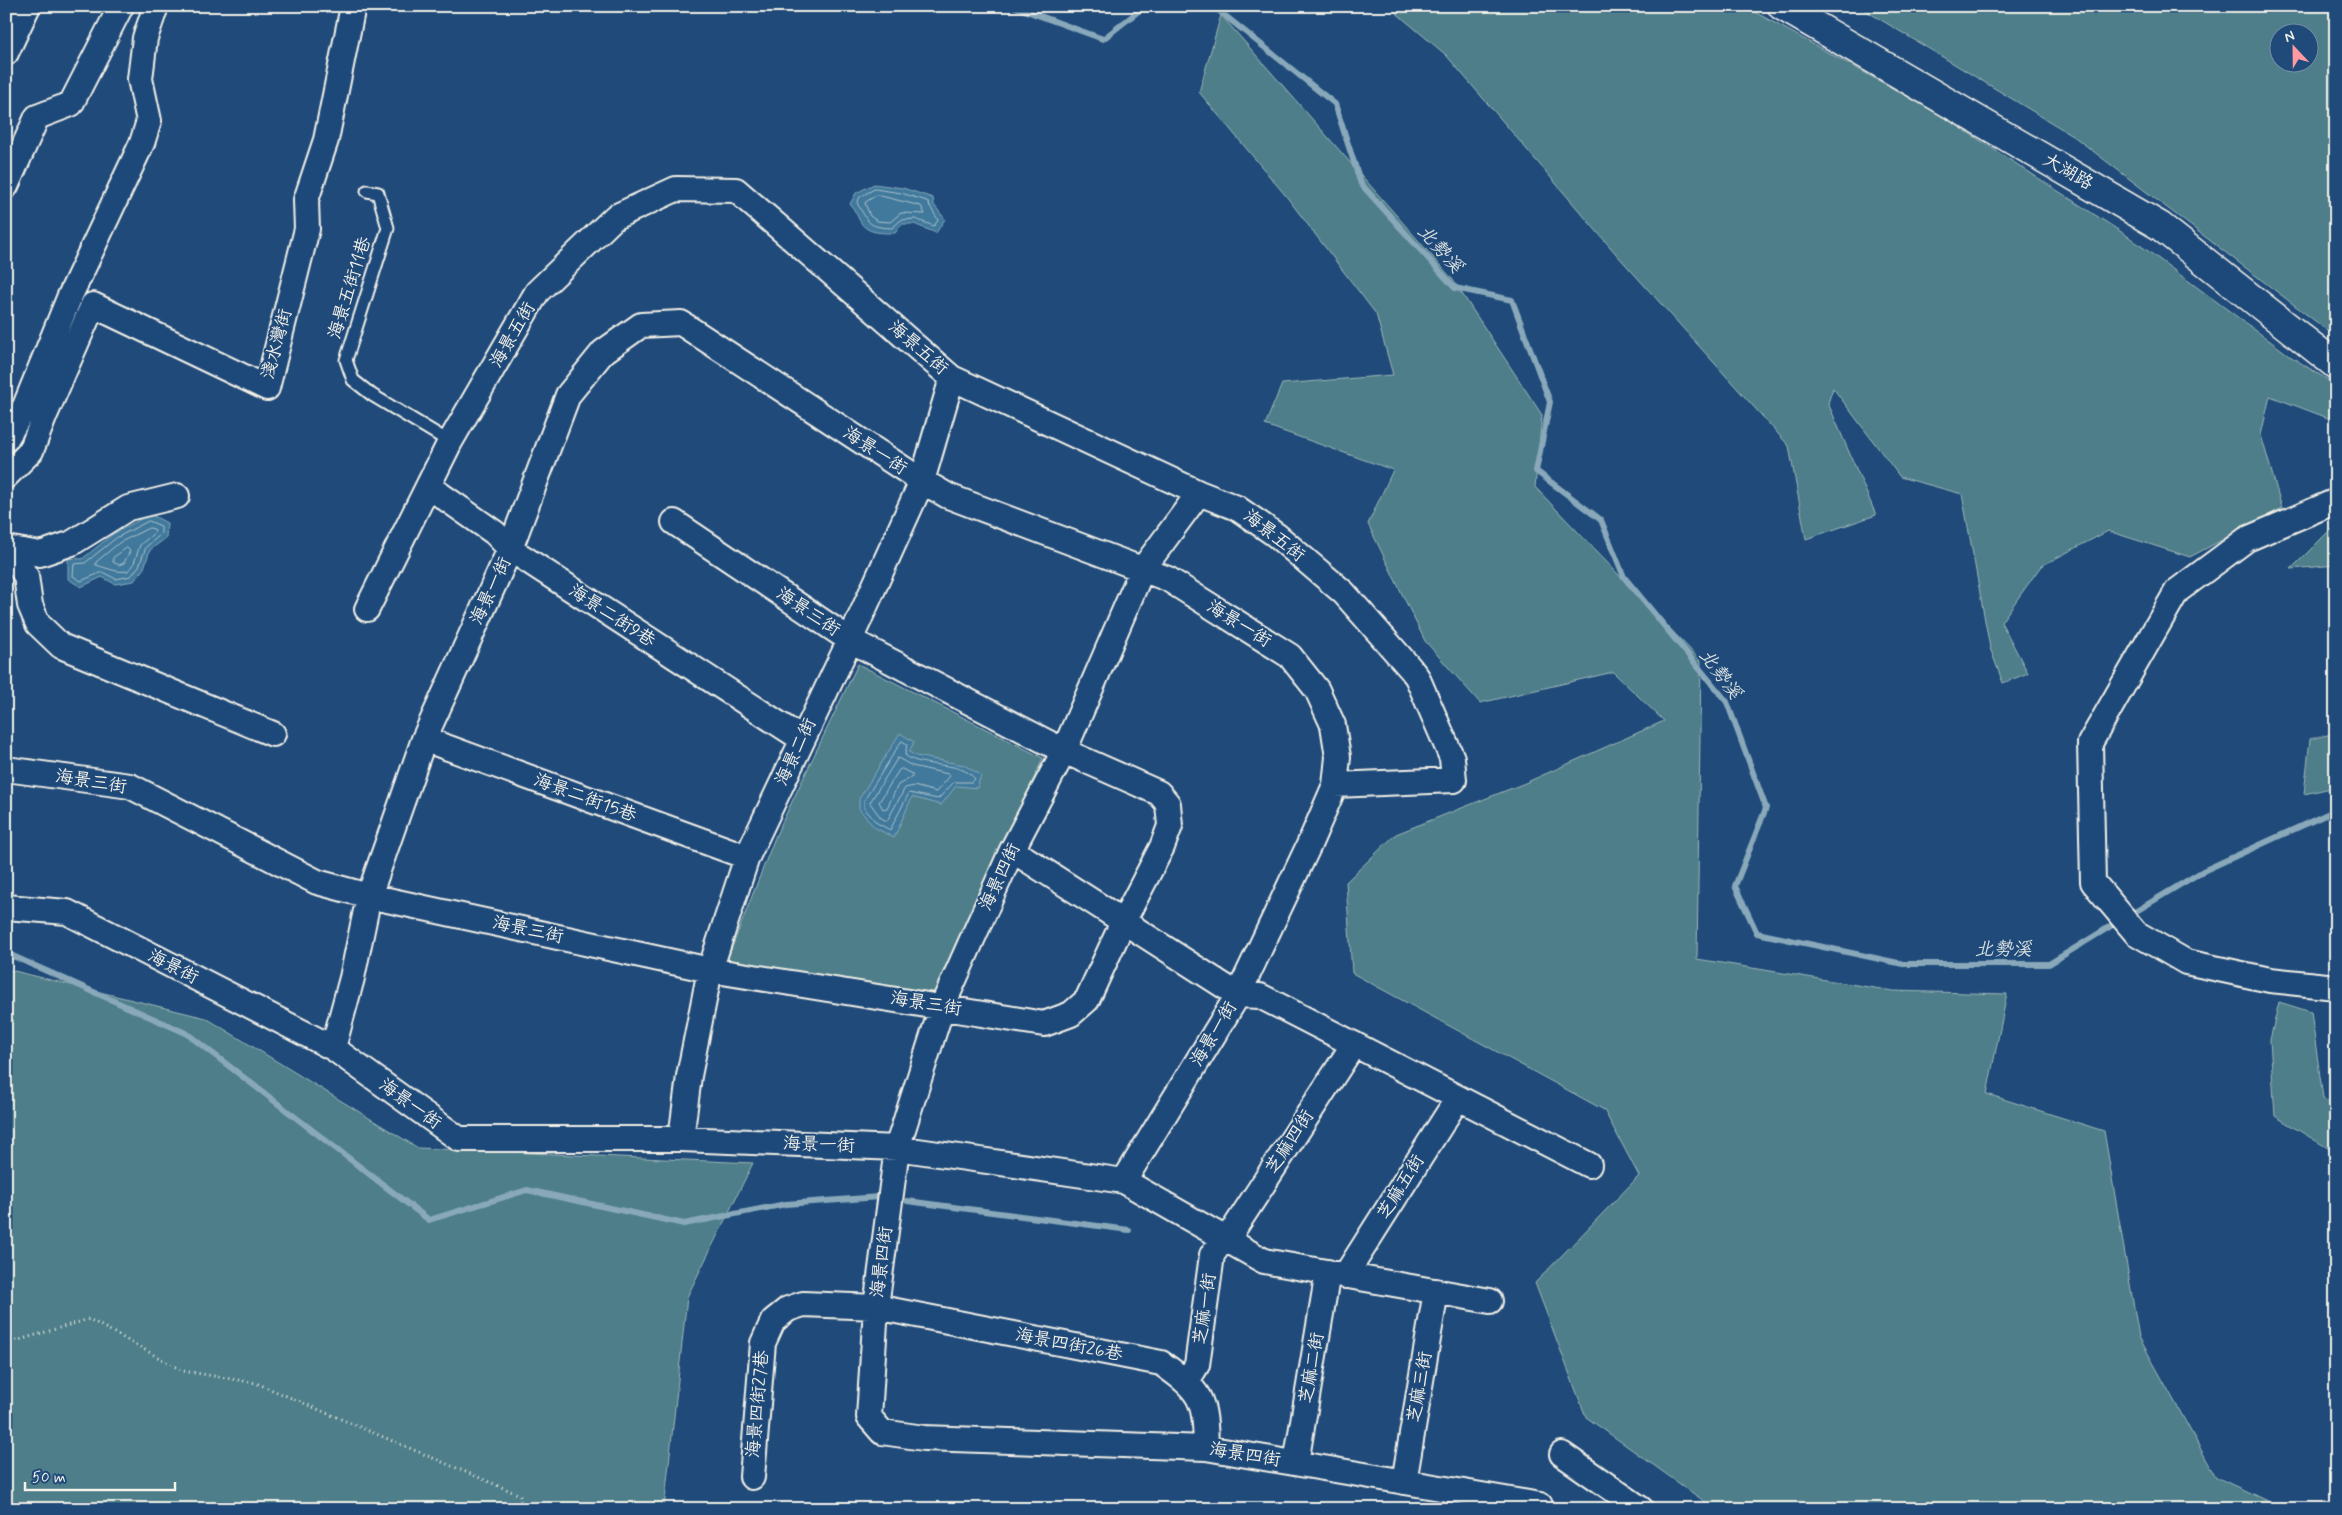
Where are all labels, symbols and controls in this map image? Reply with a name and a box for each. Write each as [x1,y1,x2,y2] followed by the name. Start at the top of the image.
[2270,22,2320,72] north arrow
[2282,27,2297,47] text: N
[2039,148,2097,196] street label: 大湖路
[1412,219,1469,279] water label: 北勢溪
[323,234,377,342] street label: 海景五街11巷
[485,298,541,372] street label: 海景五街
[256,306,298,382] street label: 淺水灣街
[883,315,953,381] street label: 海景五街
[838,421,912,481] street label: 海景一街
[1238,504,1310,568] street label: 海景五街
[465,553,517,629] street label: 海景一街
[564,579,660,653] street label: 海景二街9巷
[771,582,845,642] street label: 海景三街
[1202,595,1276,653] street label: 海景一街
[1693,644,1748,705] water label: 北勢溪
[770,714,822,790] street label: 海景二街
[54,765,128,799] street label: 海景三街
[530,768,640,828] street label: 海景二街15巷
[974,839,1026,915] street label: 海景四街
[490,911,566,949] street label: 海景三街
[1974,937,2032,962] water label: 北勢溪
[143,944,203,990] street label: 海景街
[889,987,963,1021] street label: 海景三街
[1185,997,1243,1071] street label: 海景一街
[374,1073,446,1135] street label: 海景一街
[1260,1105,1320,1179] street label: 芝麻四街
[783,1132,855,1158] street label: 海景一街
[1372,1150,1430,1224] street label: 芝麻五街
[866,1225,898,1299] street label: 海景四街
[1188,1272,1222,1346] street label: 芝麻一街
[1013,1323,1125,1367] street label: 海景四街26巷
[1294,1330,1330,1406] street label: 芝麻二街
[741,1349,775,1459] street label: 海景四街27巷
[1402,1349,1438,1425] street label: 芝麻三街
[1208,1438,1282,1472] street label: 海景四街
[25,1460,175,1492] scale bar
[32,1468,66,1488] text: 50 m

